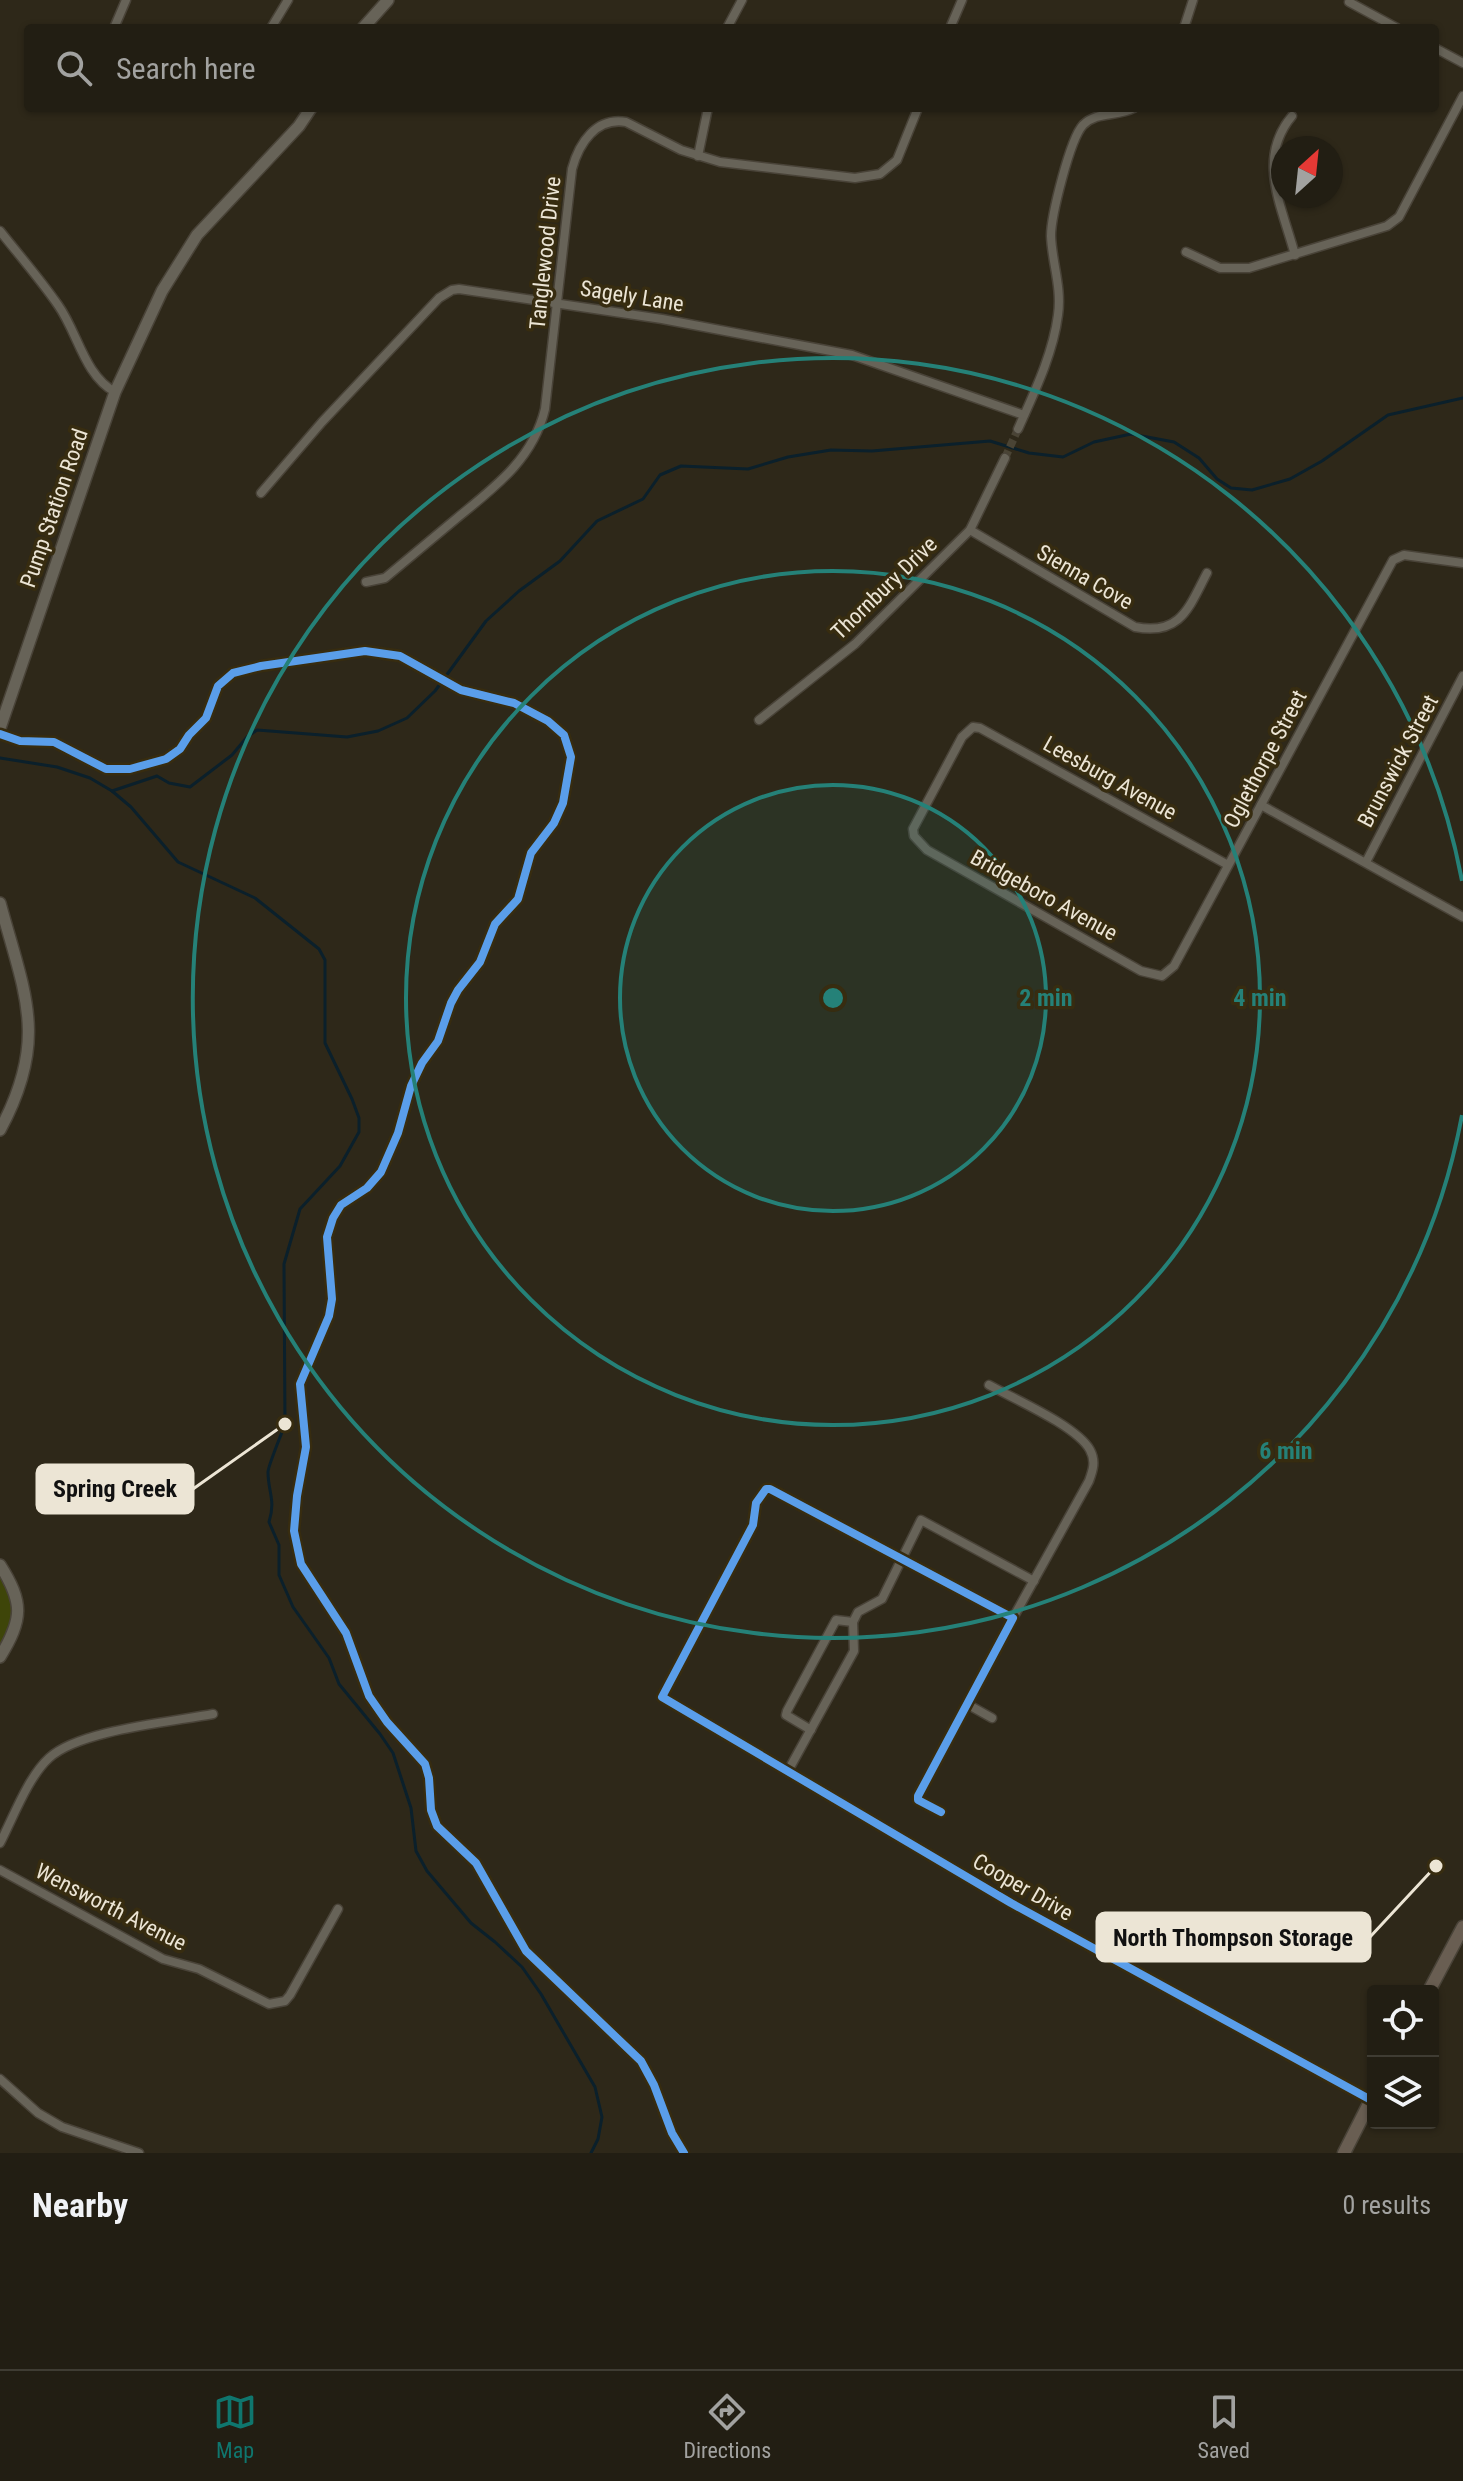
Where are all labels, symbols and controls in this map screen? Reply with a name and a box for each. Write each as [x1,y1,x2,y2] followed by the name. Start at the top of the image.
[24,24,1439,112] search box
[52,46,96,90] icon: search
[116,51,256,86] text: Search here
[1271,136,1343,208] north arrow
[525,175,565,331] street label: Tanglewood Drive
[579,275,685,317] street label: Sagely Lane
[15,425,93,591] street label: Pump Station Road
[826,531,942,645] street label: Thornbury Drive
[1033,540,1137,614] street label: Sienna Cove
[1218,686,1312,832] street label: Oglethorpe Street
[1353,691,1443,831] street label: Brunswick Street
[1039,731,1181,825] street label: Leesburg Avenue
[966,844,1122,946] street label: Bridgeboro Avenue
[819,984,847,1012] centre of rings
[1019,984,1073,1012] text: 2 min
[1233,984,1287,1012] text: 4 min
[1259,1437,1313,1465] text: 6 min
[37,1465,193,1513] callout: Spring Creek
[53,1475,178,1503] text: Spring Creek
[969,1848,1077,1926] street label: Cooper Drive
[32,1858,190,1956] street label: Wensworth Avenue
[1097,1913,1370,1961] callout: North Thompson Storage
[1113,1924,1353,1952] text: North Thompson Storage
[1367,1985,1439,2129] map controls
[1367,1985,1439,2057] button: locate
[1367,2057,1439,2129] button: layers
[32,2185,128,2225] text: Nearby
[1342,2190,1431,2220] text: 0 results
[213,2390,257,2463] tab: Map
[683,2390,771,2463] tab: Directions
[1198,2390,1250,2463] tab: Saved

